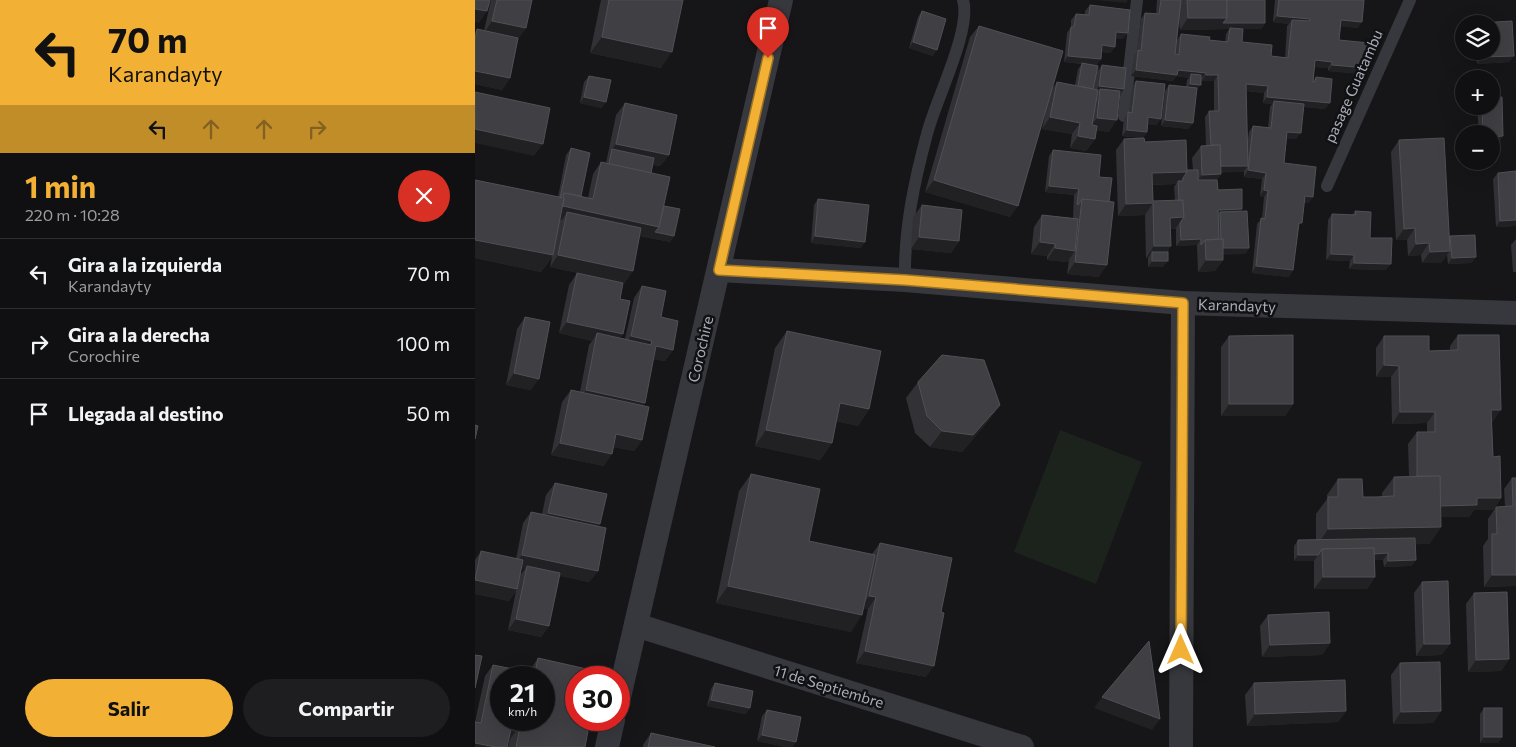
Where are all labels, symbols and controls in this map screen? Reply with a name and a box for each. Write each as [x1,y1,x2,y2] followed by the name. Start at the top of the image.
[747,7,789,58] pin
[754,14,782,42] icon: arrive
[1455,15,1500,170] map controls
[1455,15,1500,60] button: layers
[108,17,188,60] text: 70 m
[25,20,90,85] icon: left
[1320,27,1386,145] street label: pasage Guatambu
[108,60,223,87] text: Karandayty
[1455,70,1500,115] button: +
[144,115,172,143] icon: left
[197,115,225,143] icon: ahead
[250,115,278,143] icon: ahead
[303,115,331,143] icon: right
[1455,125,1500,170] button: −
[25,167,96,204] text: 1 min
[398,170,450,222] button: close
[25,205,120,224] text: 220 m · 10:28
[68,253,222,276] text: Gira a la izquierda
[25,260,53,288] icon: left
[407,262,450,285] text: 70 m
[68,276,151,295] text: Karandayty
[1198,295,1277,315] street label: Karandayty
[684,314,716,384] street label: Corochire
[68,323,210,346] text: Gira a la derecha
[25,330,53,358] icon: right
[397,332,450,355] text: 100 m
[68,346,140,365] text: Corochire
[25,400,53,428] icon: arrive
[68,402,224,425] text: Llegada al destino
[406,402,450,425] text: 50 m
[1154,623,1206,675] position arrow
[772,661,886,711] street label: 11 de Septiembre
[565,666,630,731] speed limit sign: 30
[510,677,535,707] text: 21
[25,679,233,737] button: Salir
[243,679,450,737] button: Compartir
[508,704,537,718] text: km/h

